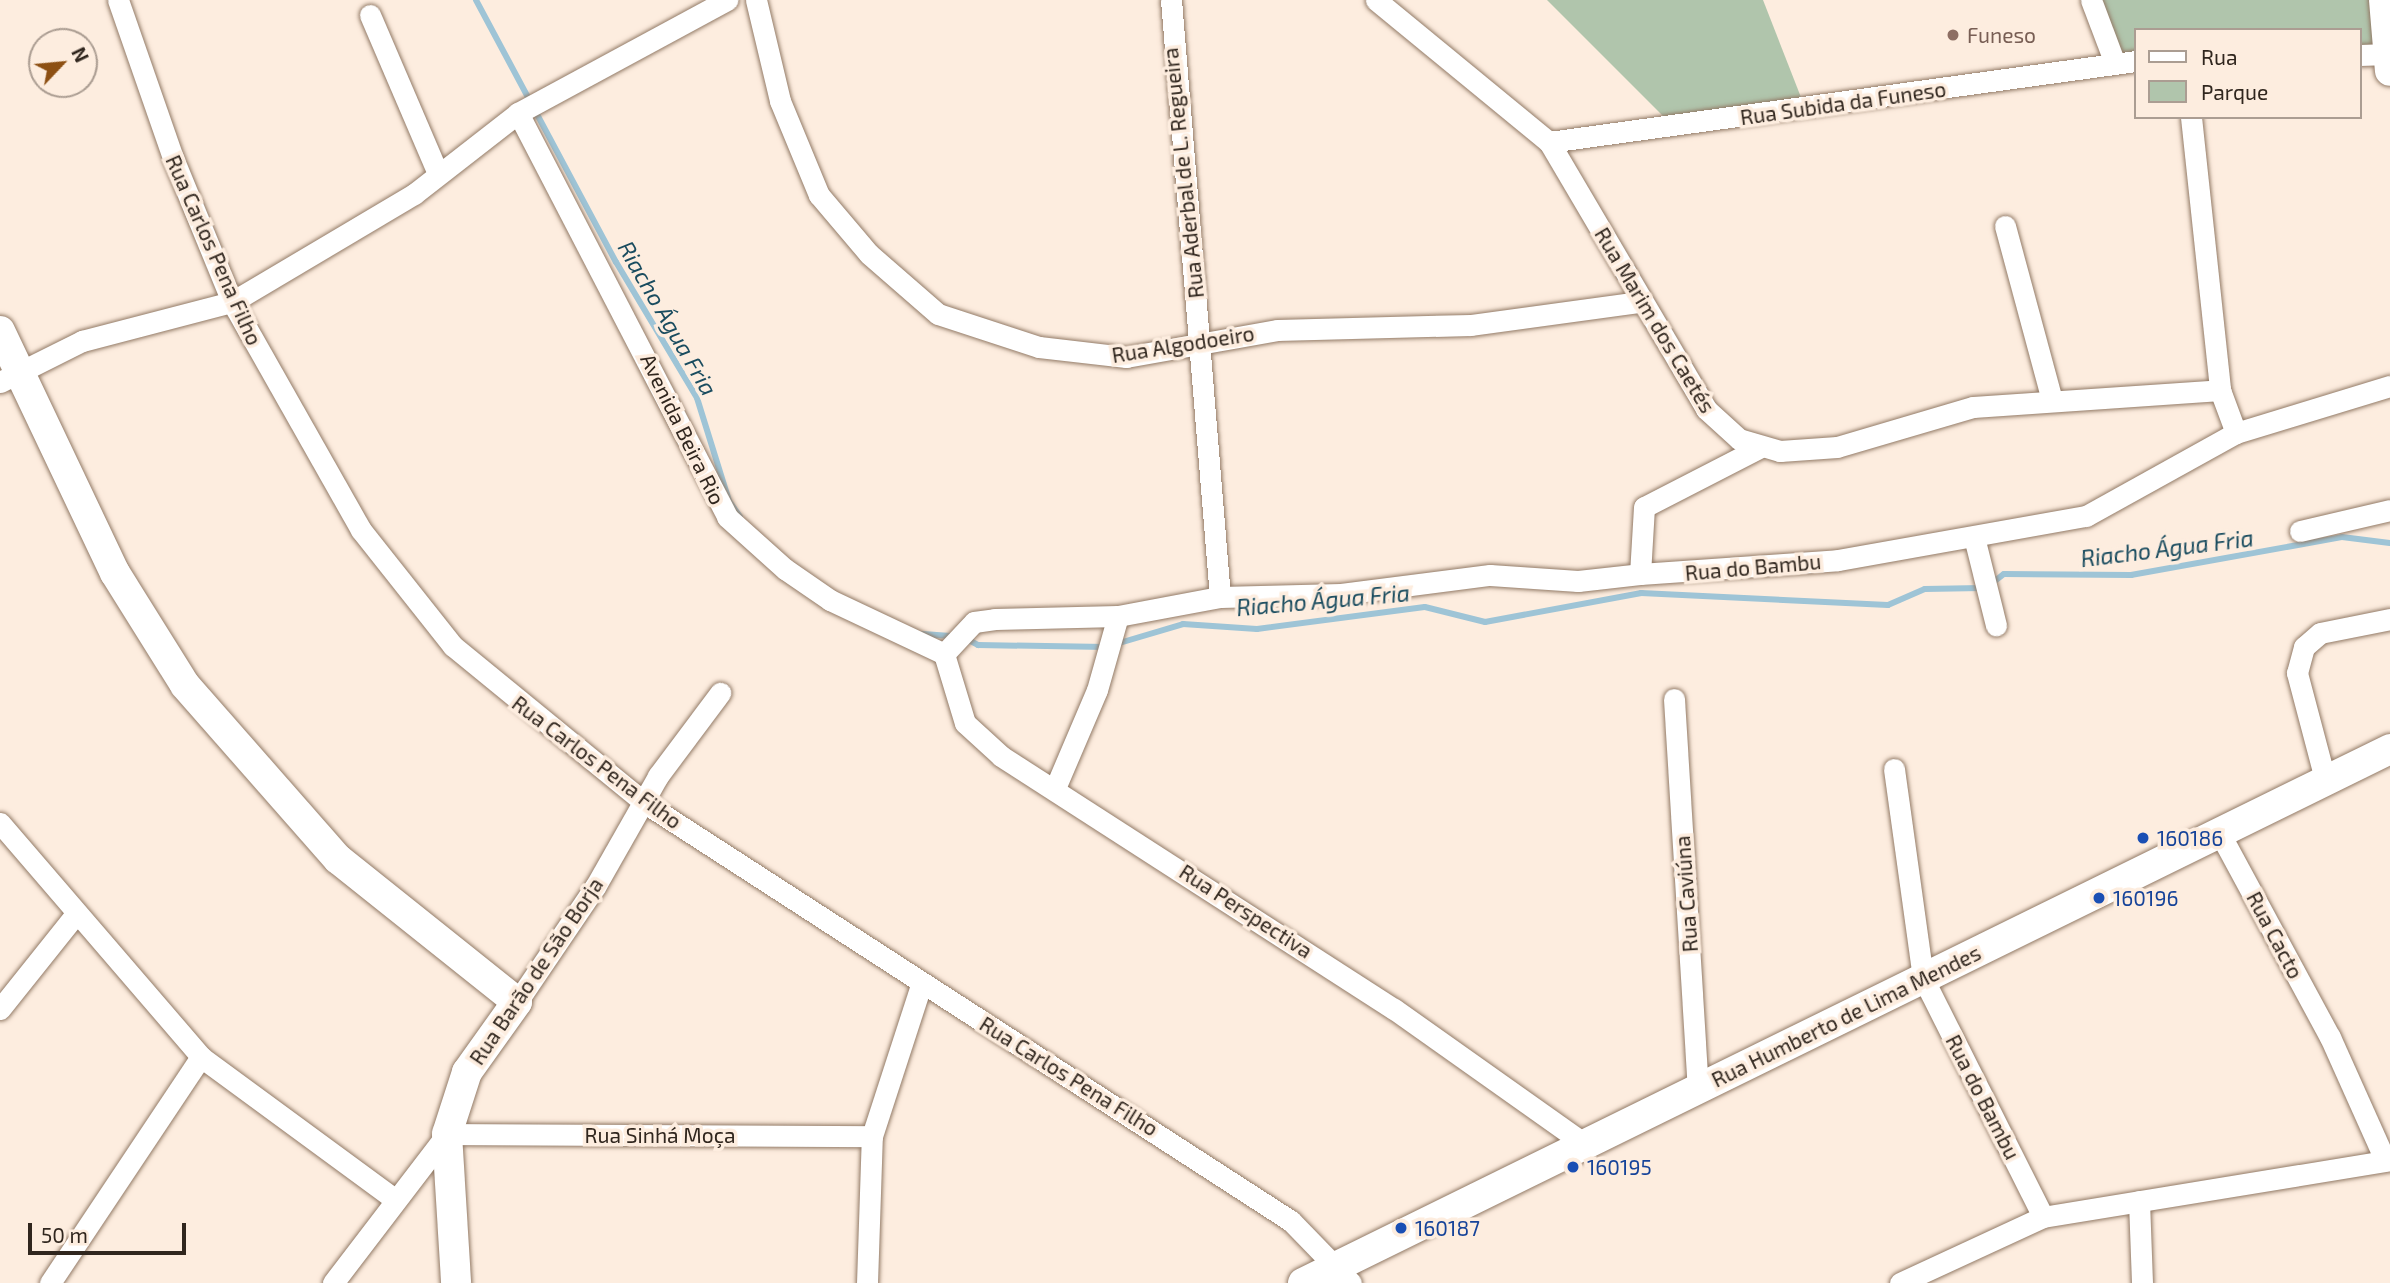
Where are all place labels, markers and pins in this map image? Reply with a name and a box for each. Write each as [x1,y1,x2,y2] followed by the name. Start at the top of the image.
[1967,22,2036,48] place label: Funeso
[1945,27,1961,43] marker: Funeso
[2157,825,2223,851] place label: 160186
[2135,830,2151,846] marker: 160186
[2113,885,2178,911] place label: 160196
[2091,890,2107,906] marker: 160196
[1587,1154,1652,1180] place label: 160195
[1565,1159,1581,1175] marker: 160195
[1415,1215,1480,1241] place label: 160187
[1393,1220,1409,1236] marker: 160187

